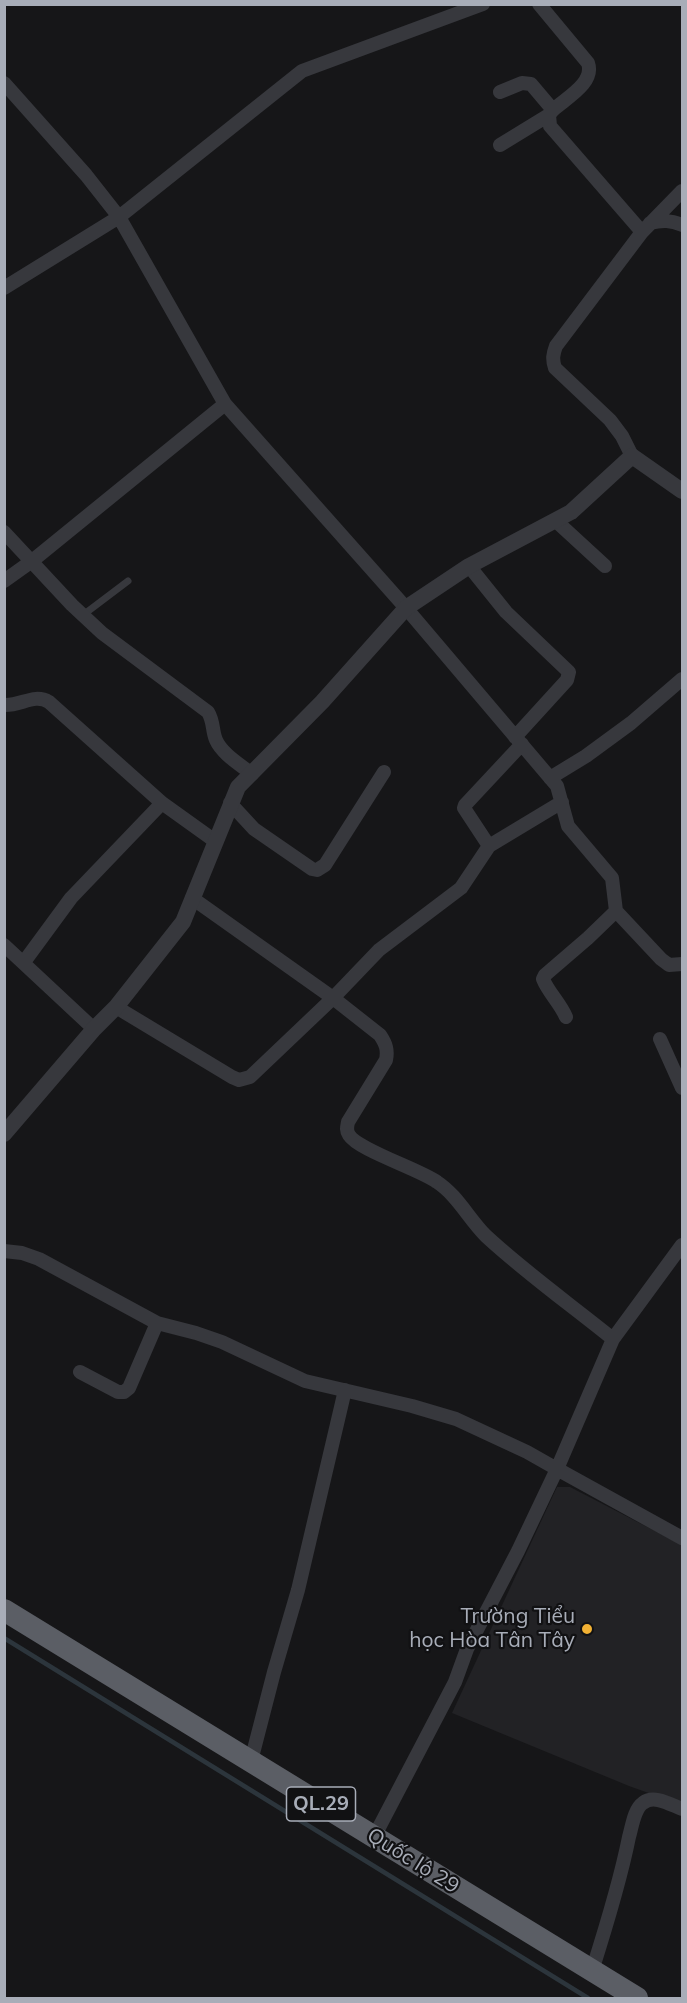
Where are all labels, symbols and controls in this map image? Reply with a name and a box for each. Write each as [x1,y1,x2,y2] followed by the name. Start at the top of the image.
[409,1604,575,1654] place label: Trường Tiểu học Hòa Tân Tây
[580,1622,594,1636] marker: Trường Tiểu học Hòa Tân Tây
[286,1787,356,1821] road number: QL.29
[362,1823,464,1899] street label: Quốc lộ 29

